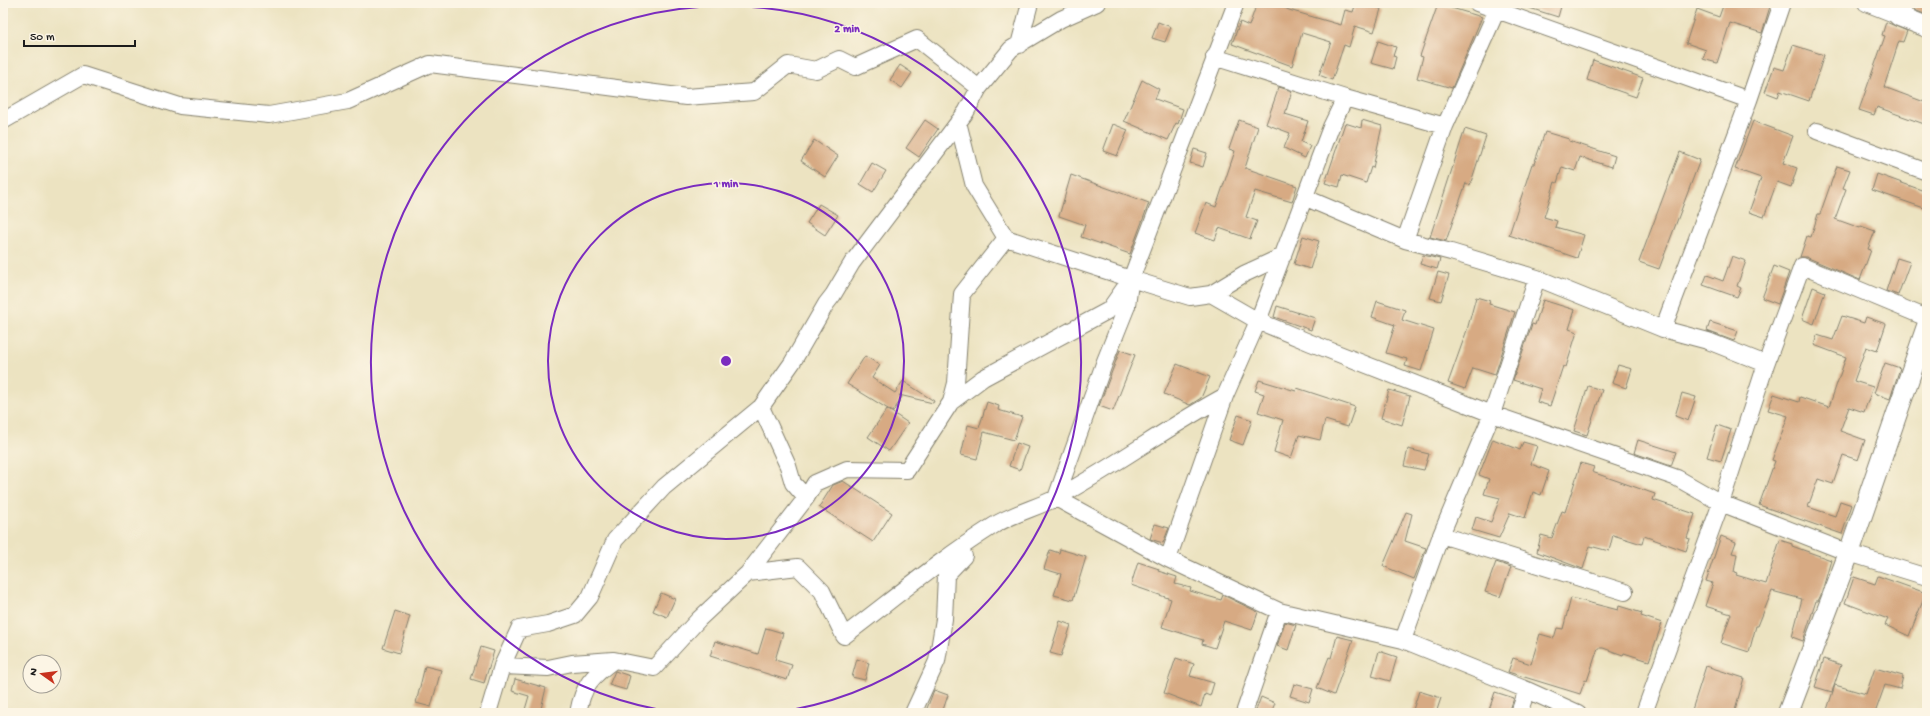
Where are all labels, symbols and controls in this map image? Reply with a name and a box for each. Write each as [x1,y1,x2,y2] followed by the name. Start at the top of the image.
[24,22,135,48] scale bar
[834,23,860,37] text: 2 min
[30,31,55,45] text: 50 m
[713,178,739,192] text: 1 min
[719,354,733,368] centre of rings
[22,654,62,694] north arrow
[28,667,41,677] text: N

